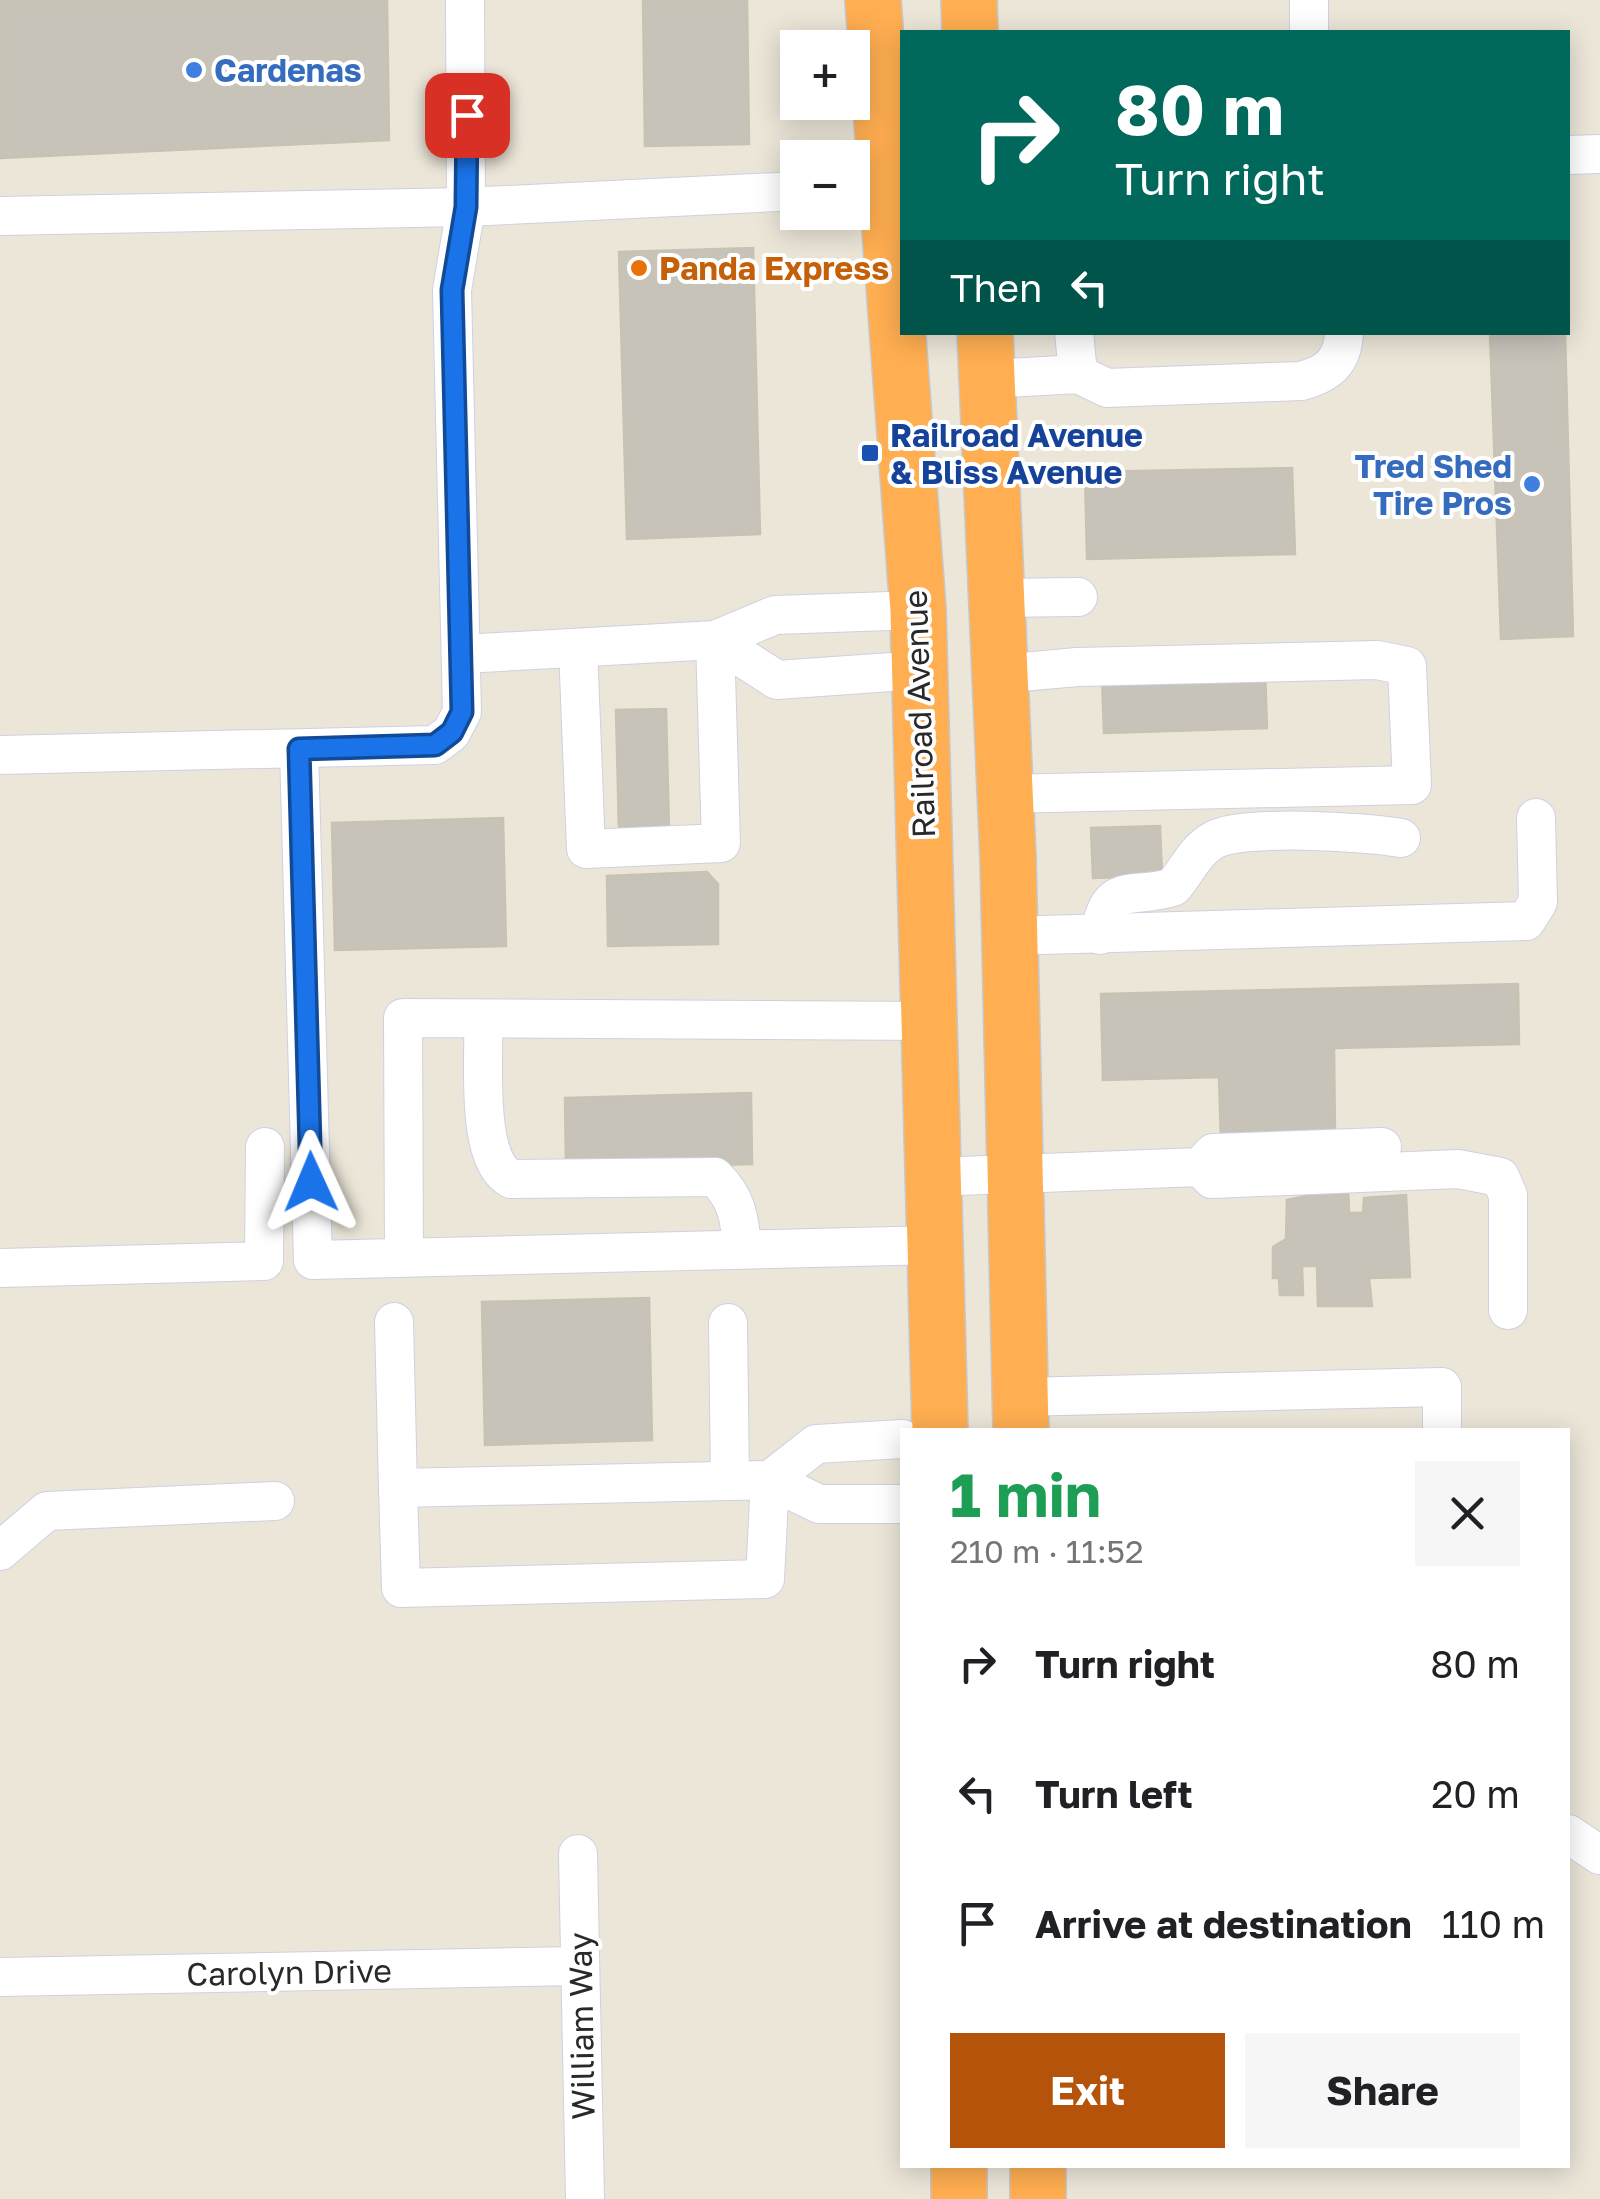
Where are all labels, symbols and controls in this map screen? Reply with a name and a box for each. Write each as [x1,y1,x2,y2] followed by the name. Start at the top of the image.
[780,30,870,230] map controls
[780,30,870,120] button: +
[214,51,362,89] place label: Cardenas
[183,59,205,81] marker: Cardenas
[1115,66,1284,150] text: 80 m
[950,70,1080,200] icon: right
[425,73,510,158] pin
[440,88,495,143] icon: arrive
[780,140,870,230] button: −
[1115,151,1325,205] text: Turn right
[659,249,889,287] place label: Panda Express
[628,257,650,279] marker: Panda Express
[1062,260,1117,315] icon: left
[950,265,1042,310] text: Then
[890,416,1143,491] place label: Railroad Avenue & Bliss Avenue
[859,442,881,464] marker: Railroad Avenue & Bliss Avenue
[1355,447,1512,522] place label: Tred Shed Tire Pros
[1521,473,1543,495] marker: Tred Shed Tire Pros
[896,589,942,839] street label: Railroad Avenue
[259,1130,363,1234] position arrow
[950,1458,1101,1530] text: 1 min
[1415,1461,1520,1566] button: close
[950,1532,1144,1570] text: 210 m · 11:52
[950,1636,1005,1691] icon: right
[1035,1641,1215,1686] text: Turn right
[1430,1641,1520,1686] text: 80 m
[950,1766,1005,1821] icon: left
[1035,1771,1193,1816] text: Turn left
[1431,1771,1520,1816] text: 20 m
[950,1896,1005,1951] icon: arrive
[1035,1901,1412,1946] text: Arrive at destination
[1442,1901,1545,1946] text: 110 m
[560,1932,602,2120] street label: William Way
[186,1951,392,1993] street label: Carolyn Drive
[950,2033,1225,2148] button: Exit
[1245,2033,1520,2148] button: Share

